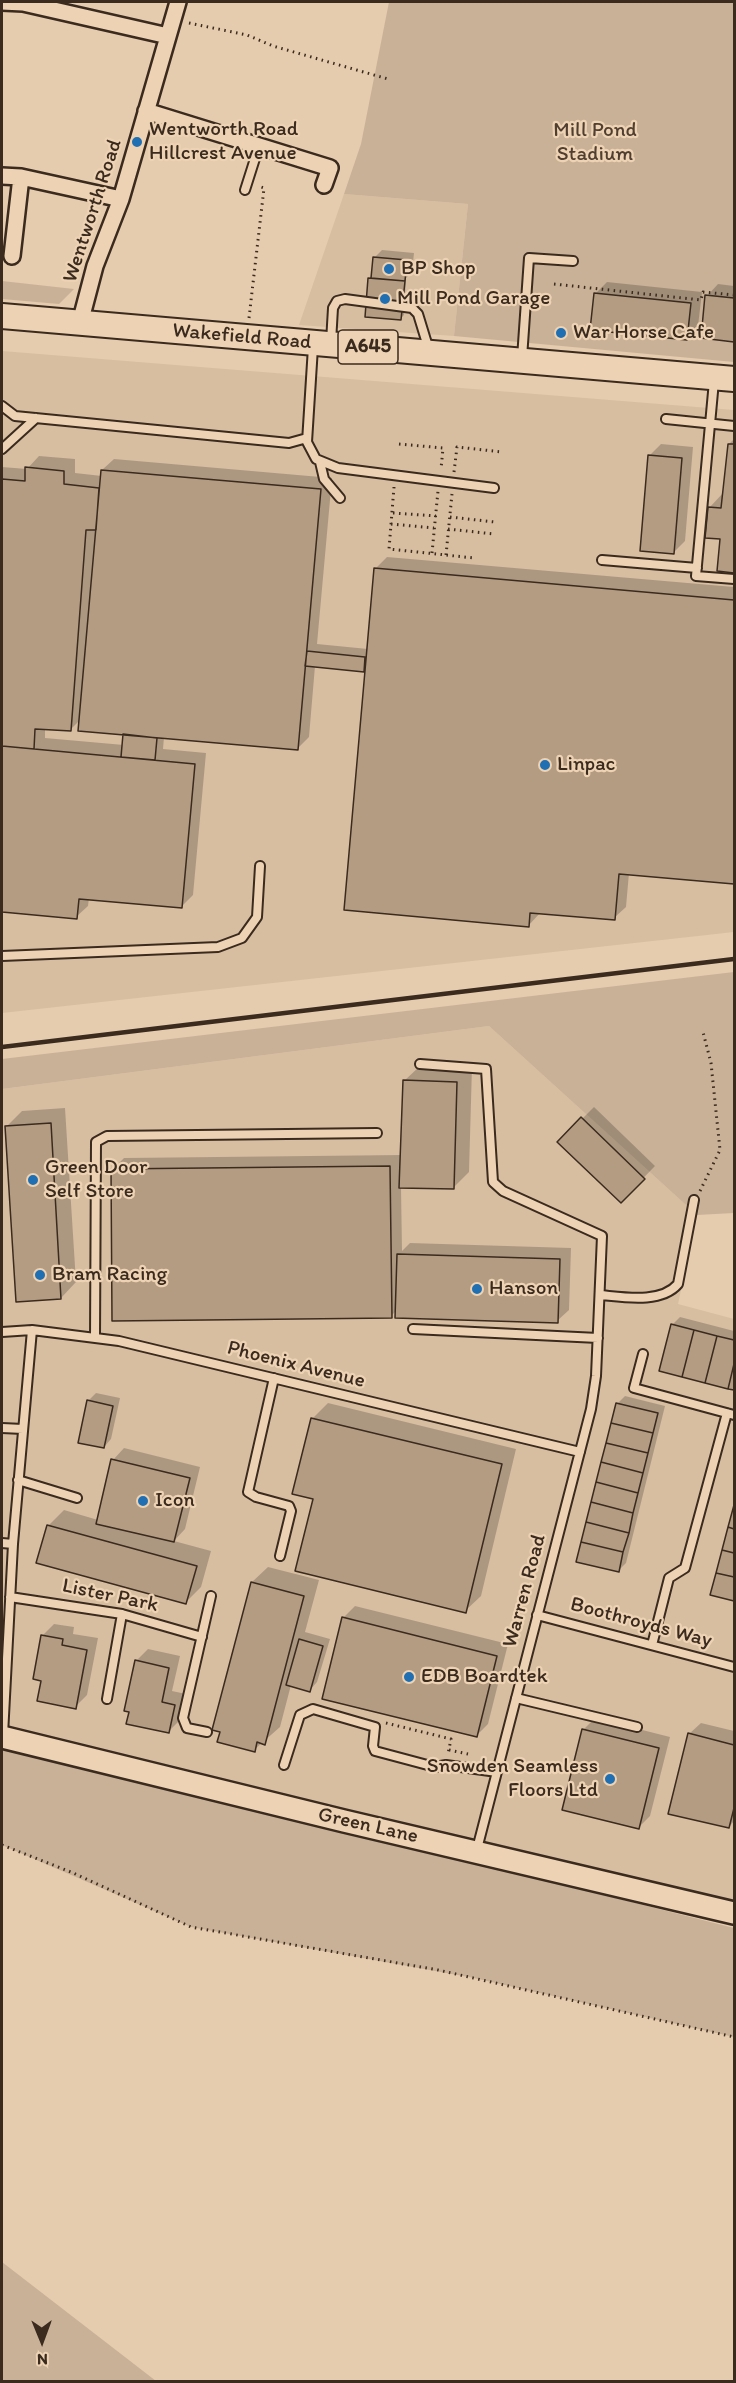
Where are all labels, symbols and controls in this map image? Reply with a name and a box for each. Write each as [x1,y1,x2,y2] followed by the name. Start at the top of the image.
[149,117,298,167] place label: Wentworth Road Hillcrest Avenue
[553,118,637,168] park label: Mill Pond Stadium
[130,135,144,149] marker: Wentworth Road Hillcrest Avenue
[58,136,128,286] street label: Wentworth Road
[401,256,475,282] place label: BP Shop
[382,262,396,276] marker: BP Shop
[397,286,550,312] place label: Mill Pond Garage
[378,292,392,306] marker: Mill Pond Garage
[171,318,313,356] street label: Wakefield Road
[573,320,714,346] place label: War Horse Cafe
[554,326,568,340] marker: War Horse Cafe
[338,330,398,364] road number: A645
[557,752,615,778] place label: Linpac
[538,758,552,772] marker: Linpac
[45,1155,147,1205] place label: Green Door Self Store
[26,1173,40,1187] marker: Green Door Self Store
[52,1262,167,1288] place label: Bram Racing
[33,1268,47,1282] marker: Bram Racing
[489,1276,558,1302] place label: Hanson
[470,1282,484,1296] marker: Hanson
[224,1336,368,1394] street label: Phoenix Avenue
[155,1488,195,1514] place label: Icon
[136,1494,150,1508] marker: Icon
[498,1532,552,1650] street label: Warren Road
[60,1574,160,1618] street label: Lister Park
[567,1592,715,1654] street label: Boothroyds Way
[421,1664,548,1690] place label: EDB Boardtek
[402,1670,416,1684] marker: EDB Boardtek
[427,1754,598,1804] place label: Snowden Seamless Floors Ltd
[603,1772,617,1786] marker: Snowden Seamless Floors Ltd
[315,1802,421,1850] street label: Green Lane
[12,2311,72,2371] north arrow
[37,2350,48,2369] text: N

